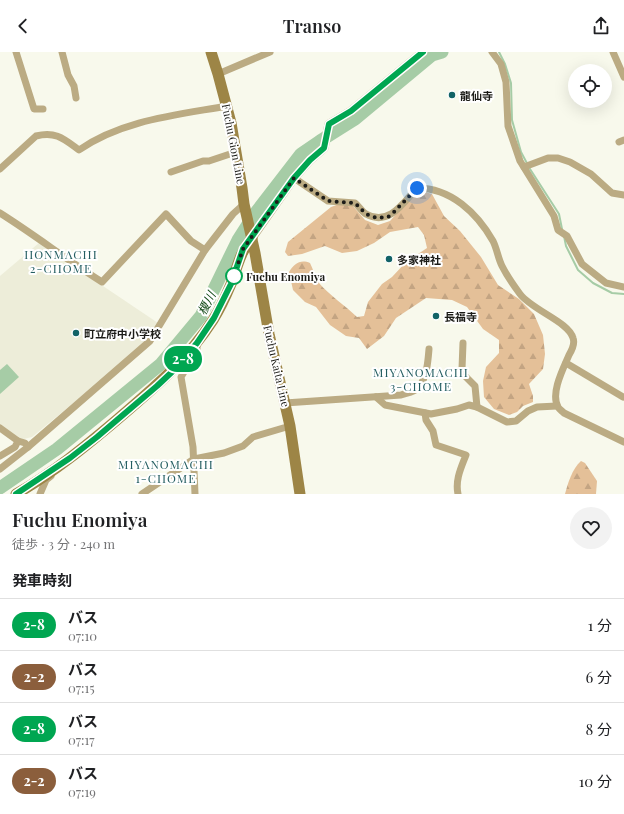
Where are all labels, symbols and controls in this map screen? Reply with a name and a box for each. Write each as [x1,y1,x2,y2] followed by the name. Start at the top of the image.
[283,14,341,38] text: Transo
[12,15,34,37] icon: back
[590,15,612,37] icon: share
[568,64,612,108] map controls
[568,64,612,108] button: locate
[460,88,493,103] place label: 龍仙寺
[447,90,457,100] marker: 龍仙寺
[219,102,249,186] street label: Fuchu Gion Line
[407,178,427,198] your location
[24,246,98,276] district label: HONMACHI 2-CHOME
[397,252,441,267] place label: 多家神社
[384,254,394,264] marker: 多家神社
[225,267,243,285] marker: Fuchu Enomiya
[246,269,325,284] place label: Fuchu Enomiya
[193,287,219,317] water label: 榎川
[444,309,477,324] place label: 長福寺
[431,311,441,321] marker: 長福寺
[260,324,294,409] street label: Fuchu Kaita Line
[84,326,161,341] place label: 町立府中小学校
[71,328,81,338] marker: 町立府中小学校
[160,346,206,372] line badge: 2-8
[172,349,194,368] text: 2-8
[373,364,469,394] district label: MIYANOMACHI 3-CHOME
[118,456,214,486] district label: MIYANOMACHI 1-CHOME
[12,506,147,532] text: Fuchu Enomiya
[570,507,612,549] button: heart
[12,535,115,552] text: 徒歩 · 3 分 · 240 m
[12,570,72,590] text: 発車時刻
[68,607,98,627] text: バス
[23,615,45,634] text: 2-8
[588,615,612,635] text: 1 分
[68,627,97,644] text: 07:10
[68,659,98,679] text: バス
[23,667,45,686] text: 2-2
[586,667,612,687] text: 6 分
[68,679,95,696] text: 07:15
[68,711,98,731] text: バス
[23,719,45,738] text: 2-8
[585,719,612,739] text: 8 分
[68,731,95,748] text: 07:17
[68,763,98,783] text: バス
[23,771,45,790] text: 2-2
[579,771,612,791] text: 10 分
[68,783,96,800] text: 07:19

